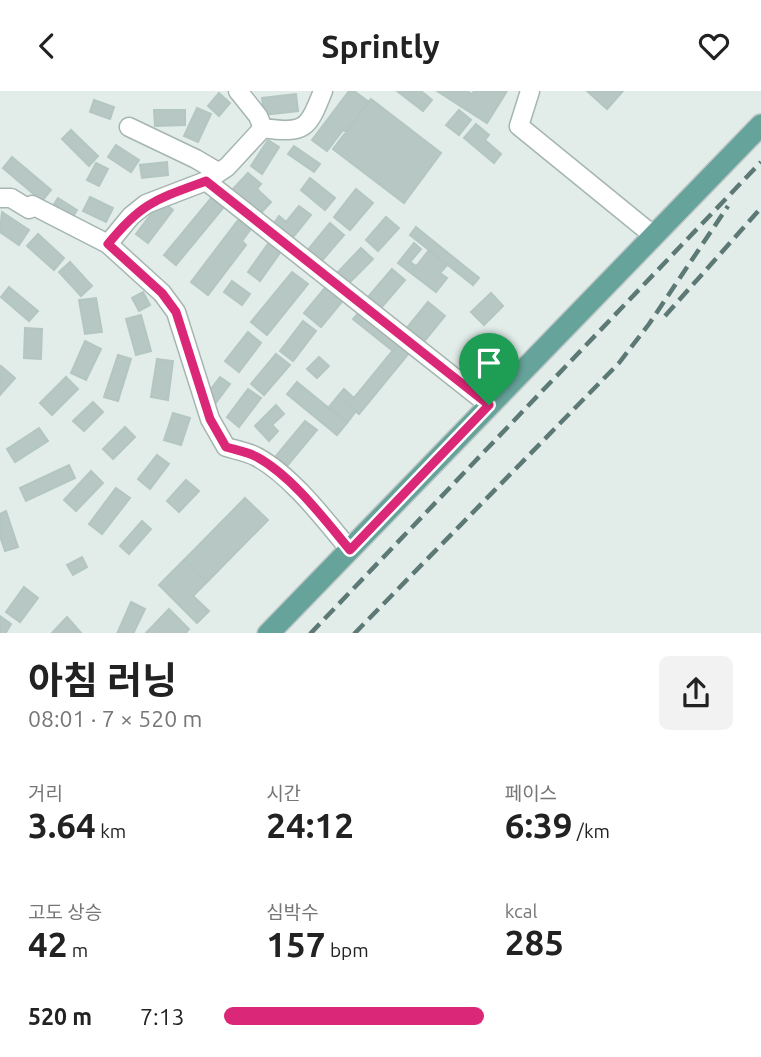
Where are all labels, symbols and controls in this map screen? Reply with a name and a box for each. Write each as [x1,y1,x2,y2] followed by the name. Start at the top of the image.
[28,27,66,65] icon: back
[695,27,733,65] icon: heart
[321,28,440,64] text: Sprintly
[459,333,519,405] pin
[470,344,508,382] icon: arrive
[659,656,733,730] button: share
[28,659,177,701] text: 아침 러닝
[28,706,202,731] text: 08:01 · 7 × 520 m
[28,782,63,804] text: 거리
[266,782,301,804] text: 시간
[505,782,557,804] text: 페이스
[28,805,96,845] text: 3.64
[266,805,354,845] text: 24:12
[505,805,573,845] text: 6:39
[96,820,126,842] text: km
[573,820,610,842] text: /km
[505,900,537,922] text: kcal
[28,901,102,923] text: 고도 상승
[266,901,319,923] text: 심박수
[505,922,564,962] text: 285
[28,924,67,964] text: 42
[266,924,326,964] text: 157
[67,939,88,961] text: m
[326,939,369,961] text: bpm
[28,1004,92,1029] text: 520 m
[140,1004,185,1029] text: 7:13

